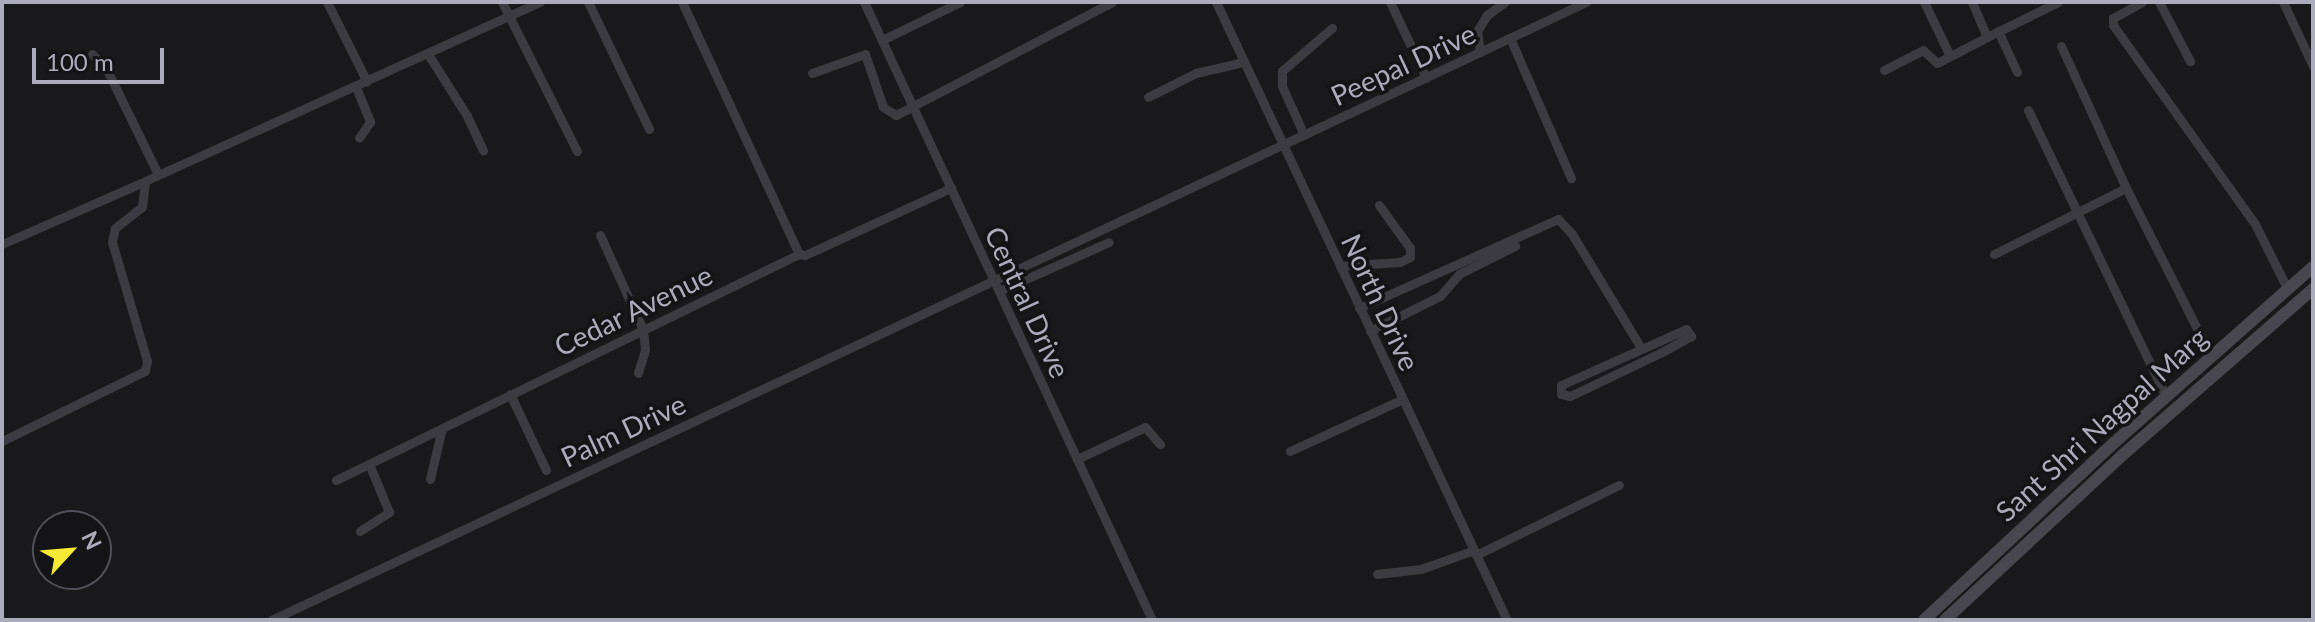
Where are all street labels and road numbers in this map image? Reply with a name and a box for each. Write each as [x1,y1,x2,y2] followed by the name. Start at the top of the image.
[1325,16,1481,112] street label: Peepal Drive
[978,221,1078,383] street label: Central Drive
[1335,228,1427,376] street label: North Drive
[548,257,718,363] street label: Cedar Avenue
[1988,320,2214,528] street label: Sant Shri Nagpal Marg
[555,386,691,474] street label: Palm Drive

